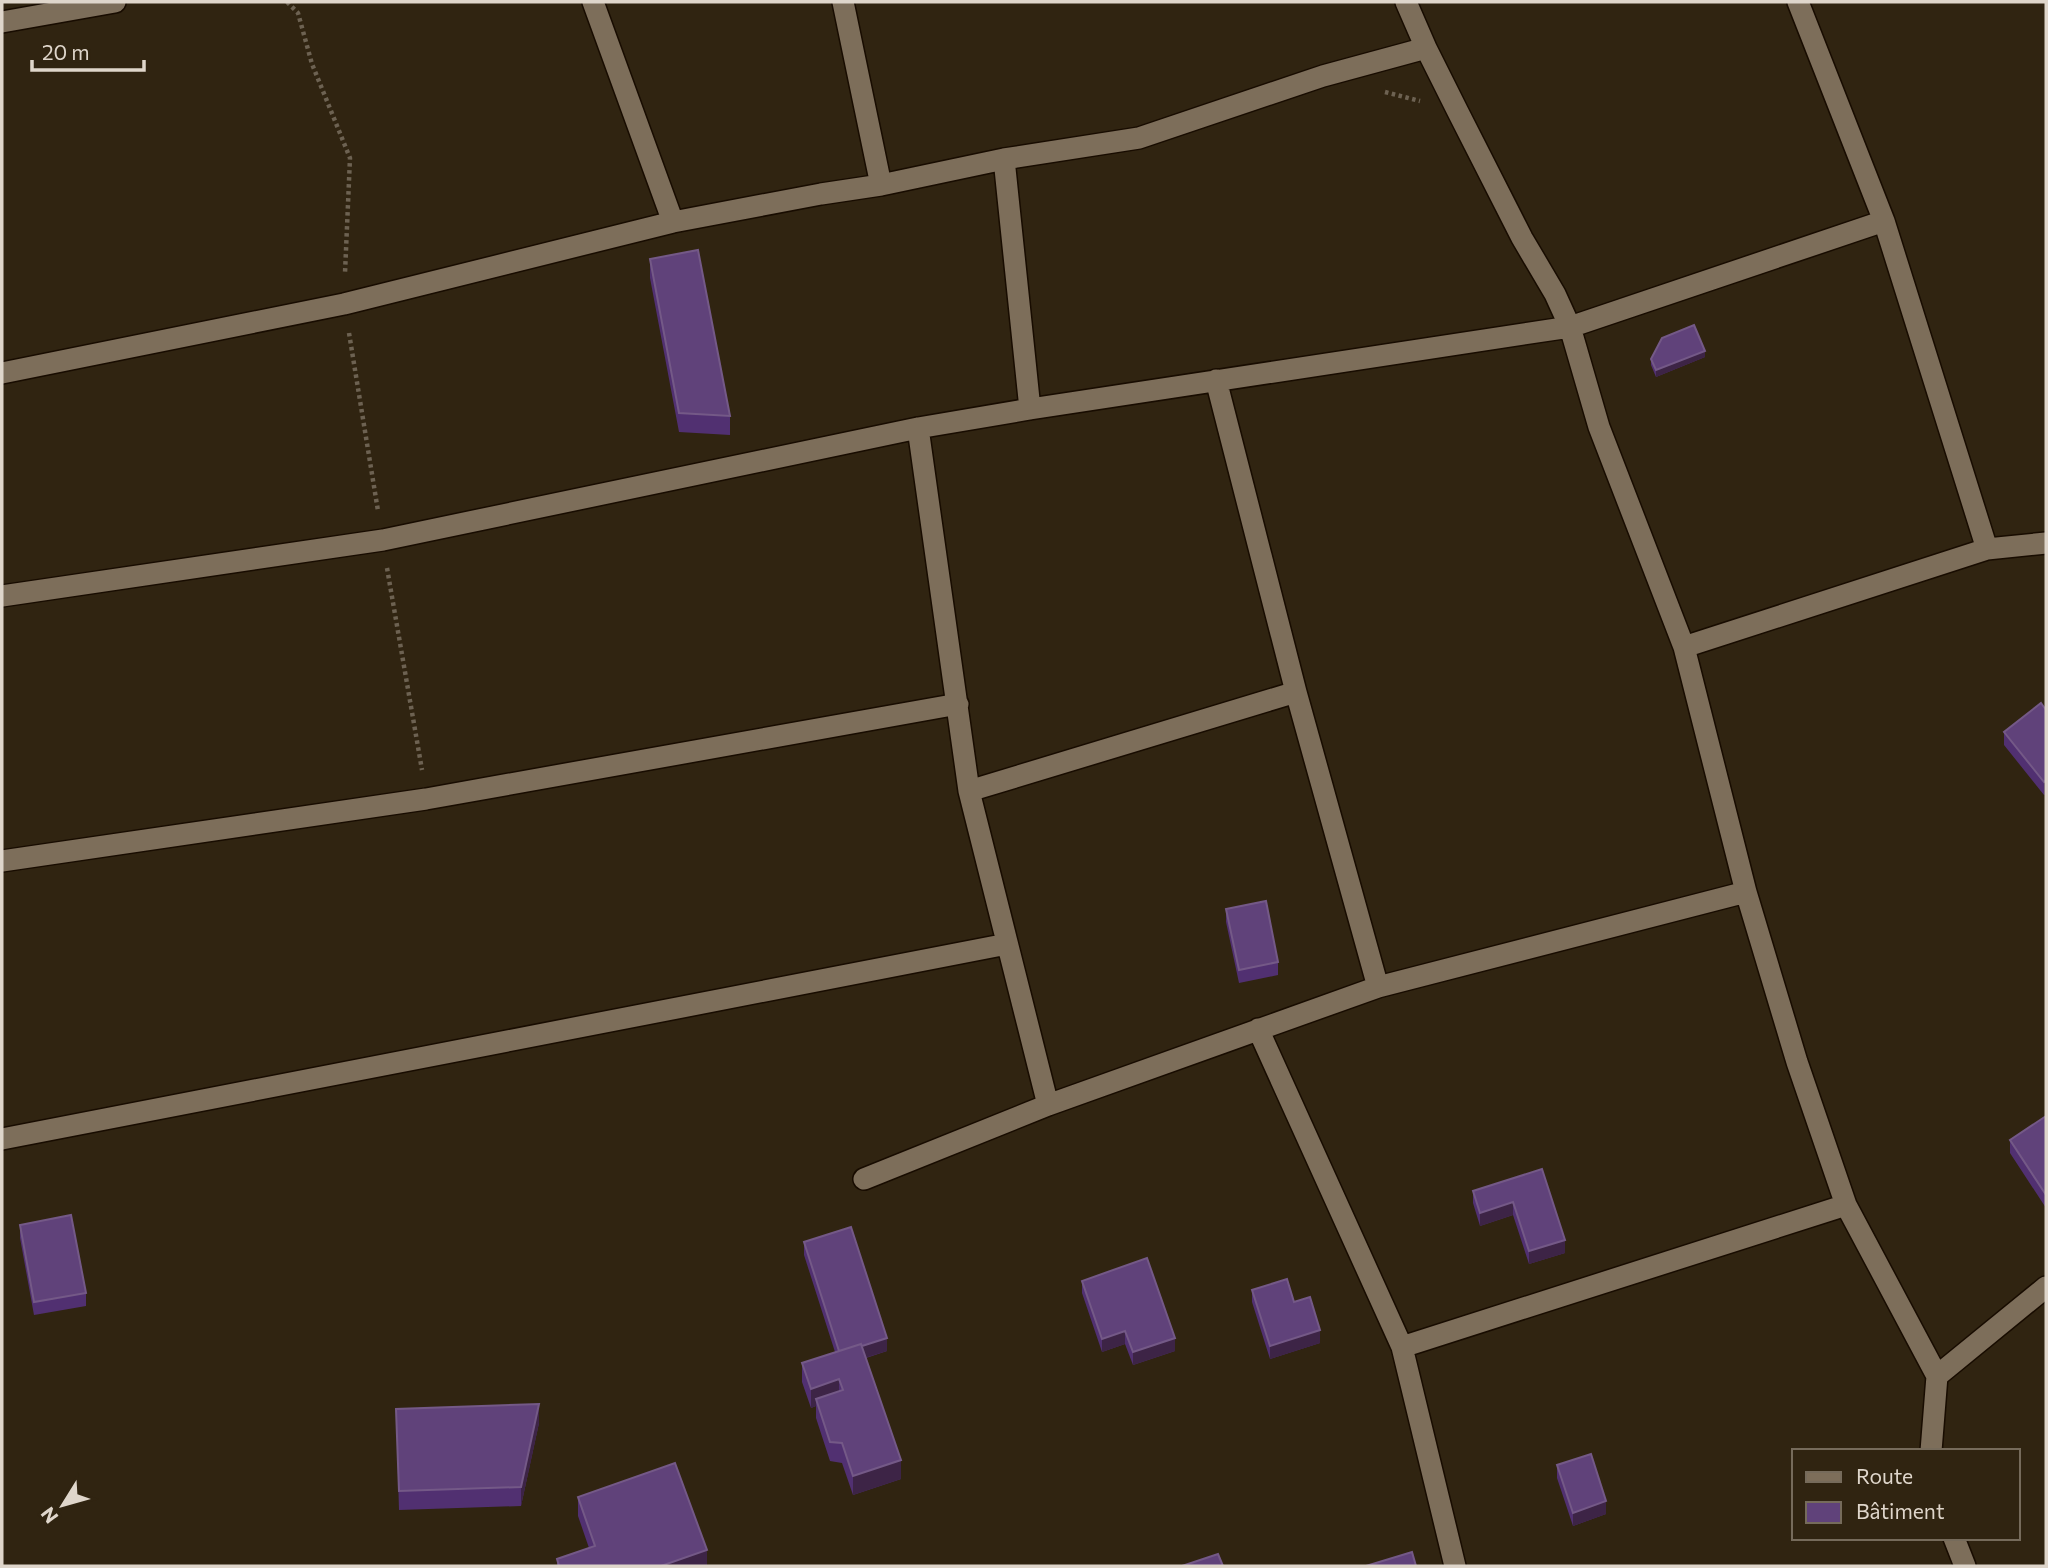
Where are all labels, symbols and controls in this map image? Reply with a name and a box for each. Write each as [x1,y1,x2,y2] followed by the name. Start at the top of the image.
[32,28,144,72] scale bar
[42,39,90,64] text: 20 m
[1792,1449,2020,1540] legend
[1856,1463,1913,1488] text: Route
[28,1470,98,1540] north arrow
[1856,1498,1945,1523] text: Bâtiment
[36,1503,63,1528] text: N

